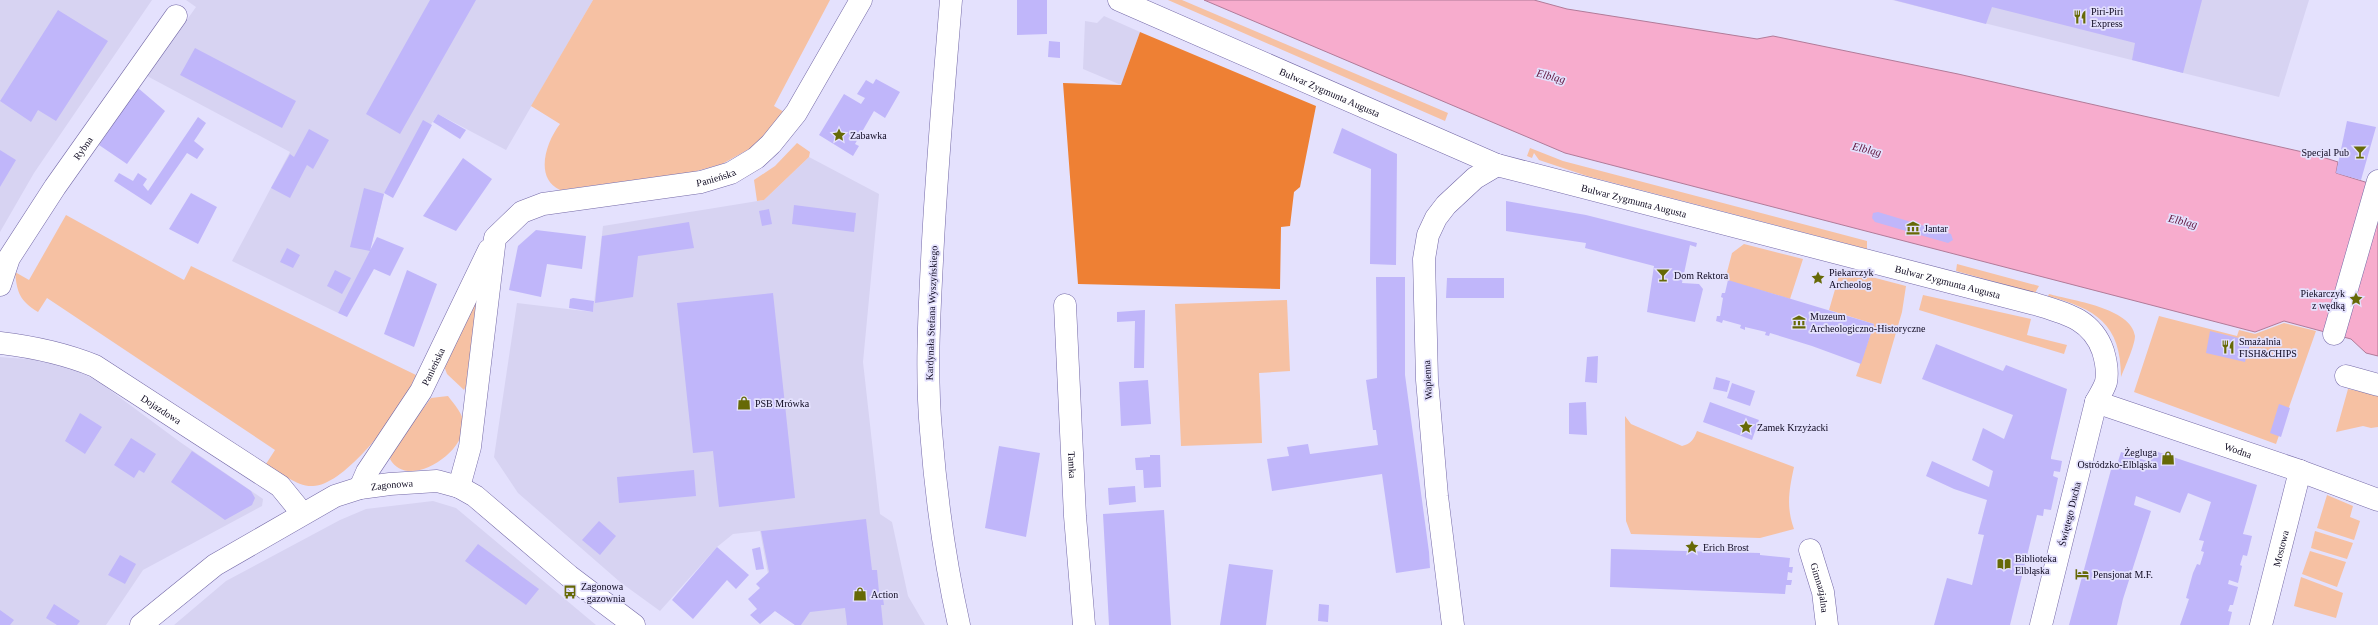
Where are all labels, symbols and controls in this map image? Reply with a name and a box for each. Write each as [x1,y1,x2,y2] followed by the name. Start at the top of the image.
[2091,6,2123,29] place label: Piri-Piri Express
[2072,9,2088,25] restaurant icon: Piri-Piri Express
[1278,66,1382,119] street label: Bulwar Zygmunta Augusta
[1534,66,1567,85] water label: Elbląg
[831,127,847,143] place icon: Zabawka
[850,130,887,141] place label: Zabawka
[71,134,95,162] street label: Rybna
[1850,140,1883,158] water label: Elbląg
[2352,144,2368,160] bar icon: Specjal Pub
[2302,147,2349,158] place label: Specjal Pub
[696,166,738,189] street label: Panieńska
[1580,182,1688,220] street label: Bulwar Zygmunta Augusta
[2166,212,2199,230] water label: Elbląg
[1905,220,1921,236] museum icon: Jantar
[1924,223,1949,234] place label: Jantar
[924,245,939,381] street label: Kardynała Stefana Wyszyńskiego
[1894,263,2002,301] street label: Bulwar Zygmunta Augusta
[1655,267,1671,283] bar icon: Dom Rektora
[1829,267,1873,290] place label: Piekarczyk Archeolog
[1674,270,1729,281] place label: Dom Rektora
[1810,270,1826,286] place icon: Piekarczyk Archeolog
[2301,288,2346,311] place label: Piekarczyk z wędką
[2348,291,2364,307] place icon: Piekarczyk z wędką
[1810,311,1926,334] place label: Muzeum Archeologiczno-Historyczne
[1791,314,1807,330] museum icon: Muzeum Archeologiczno-Historyczne
[2239,336,2297,359] place label: Smażalnia FISH&CHIPS
[2220,339,2236,355] restaurant icon: Smażalnia FISH&CHIPS
[419,346,447,387] street label: Panieńska
[1421,359,1434,400] street label: Wapienna
[139,392,184,427] street label: Dojazdowa
[736,395,752,411] shop icon: PSB Mrówka
[755,398,810,409] place label: PSB Mrówka
[1738,419,1754,435] place icon: Zamek Krzyżacki
[1757,422,1829,433] place label: Zamek Krzyżacki
[2223,441,2254,460] street label: Wodna
[2078,447,2158,470] place label: Żegluga Ostródzko-Elbląska
[2160,450,2176,466] shop icon: Żegluga Ostródzko-Elbląska
[1066,451,1078,479] street label: Tamka
[370,478,414,493] street label: Zagonowa
[2056,480,2083,547] street label: Świętego Ducha
[2271,529,2291,568] street label: Mostowa
[1684,539,1700,555] place icon: Erich Brost
[1703,542,1749,553] place label: Erich Brost
[2015,553,2057,576] place label: Biblioteka Elbląska
[1996,556,2012,572] library icon: Biblioteka Elbląska
[1808,561,1831,614] street label: Gimnazjalna
[2074,566,2090,582] hotel icon: Pensjonat M.F.
[2093,569,2153,580] place label: Pensjonat M.F.
[581,581,626,604] place label: Zagonowa - gazownia
[562,584,578,600] bus stop icon: Zagonowa - gazownia
[852,586,868,602] shop icon: Action
[871,589,898,600] place label: Action

